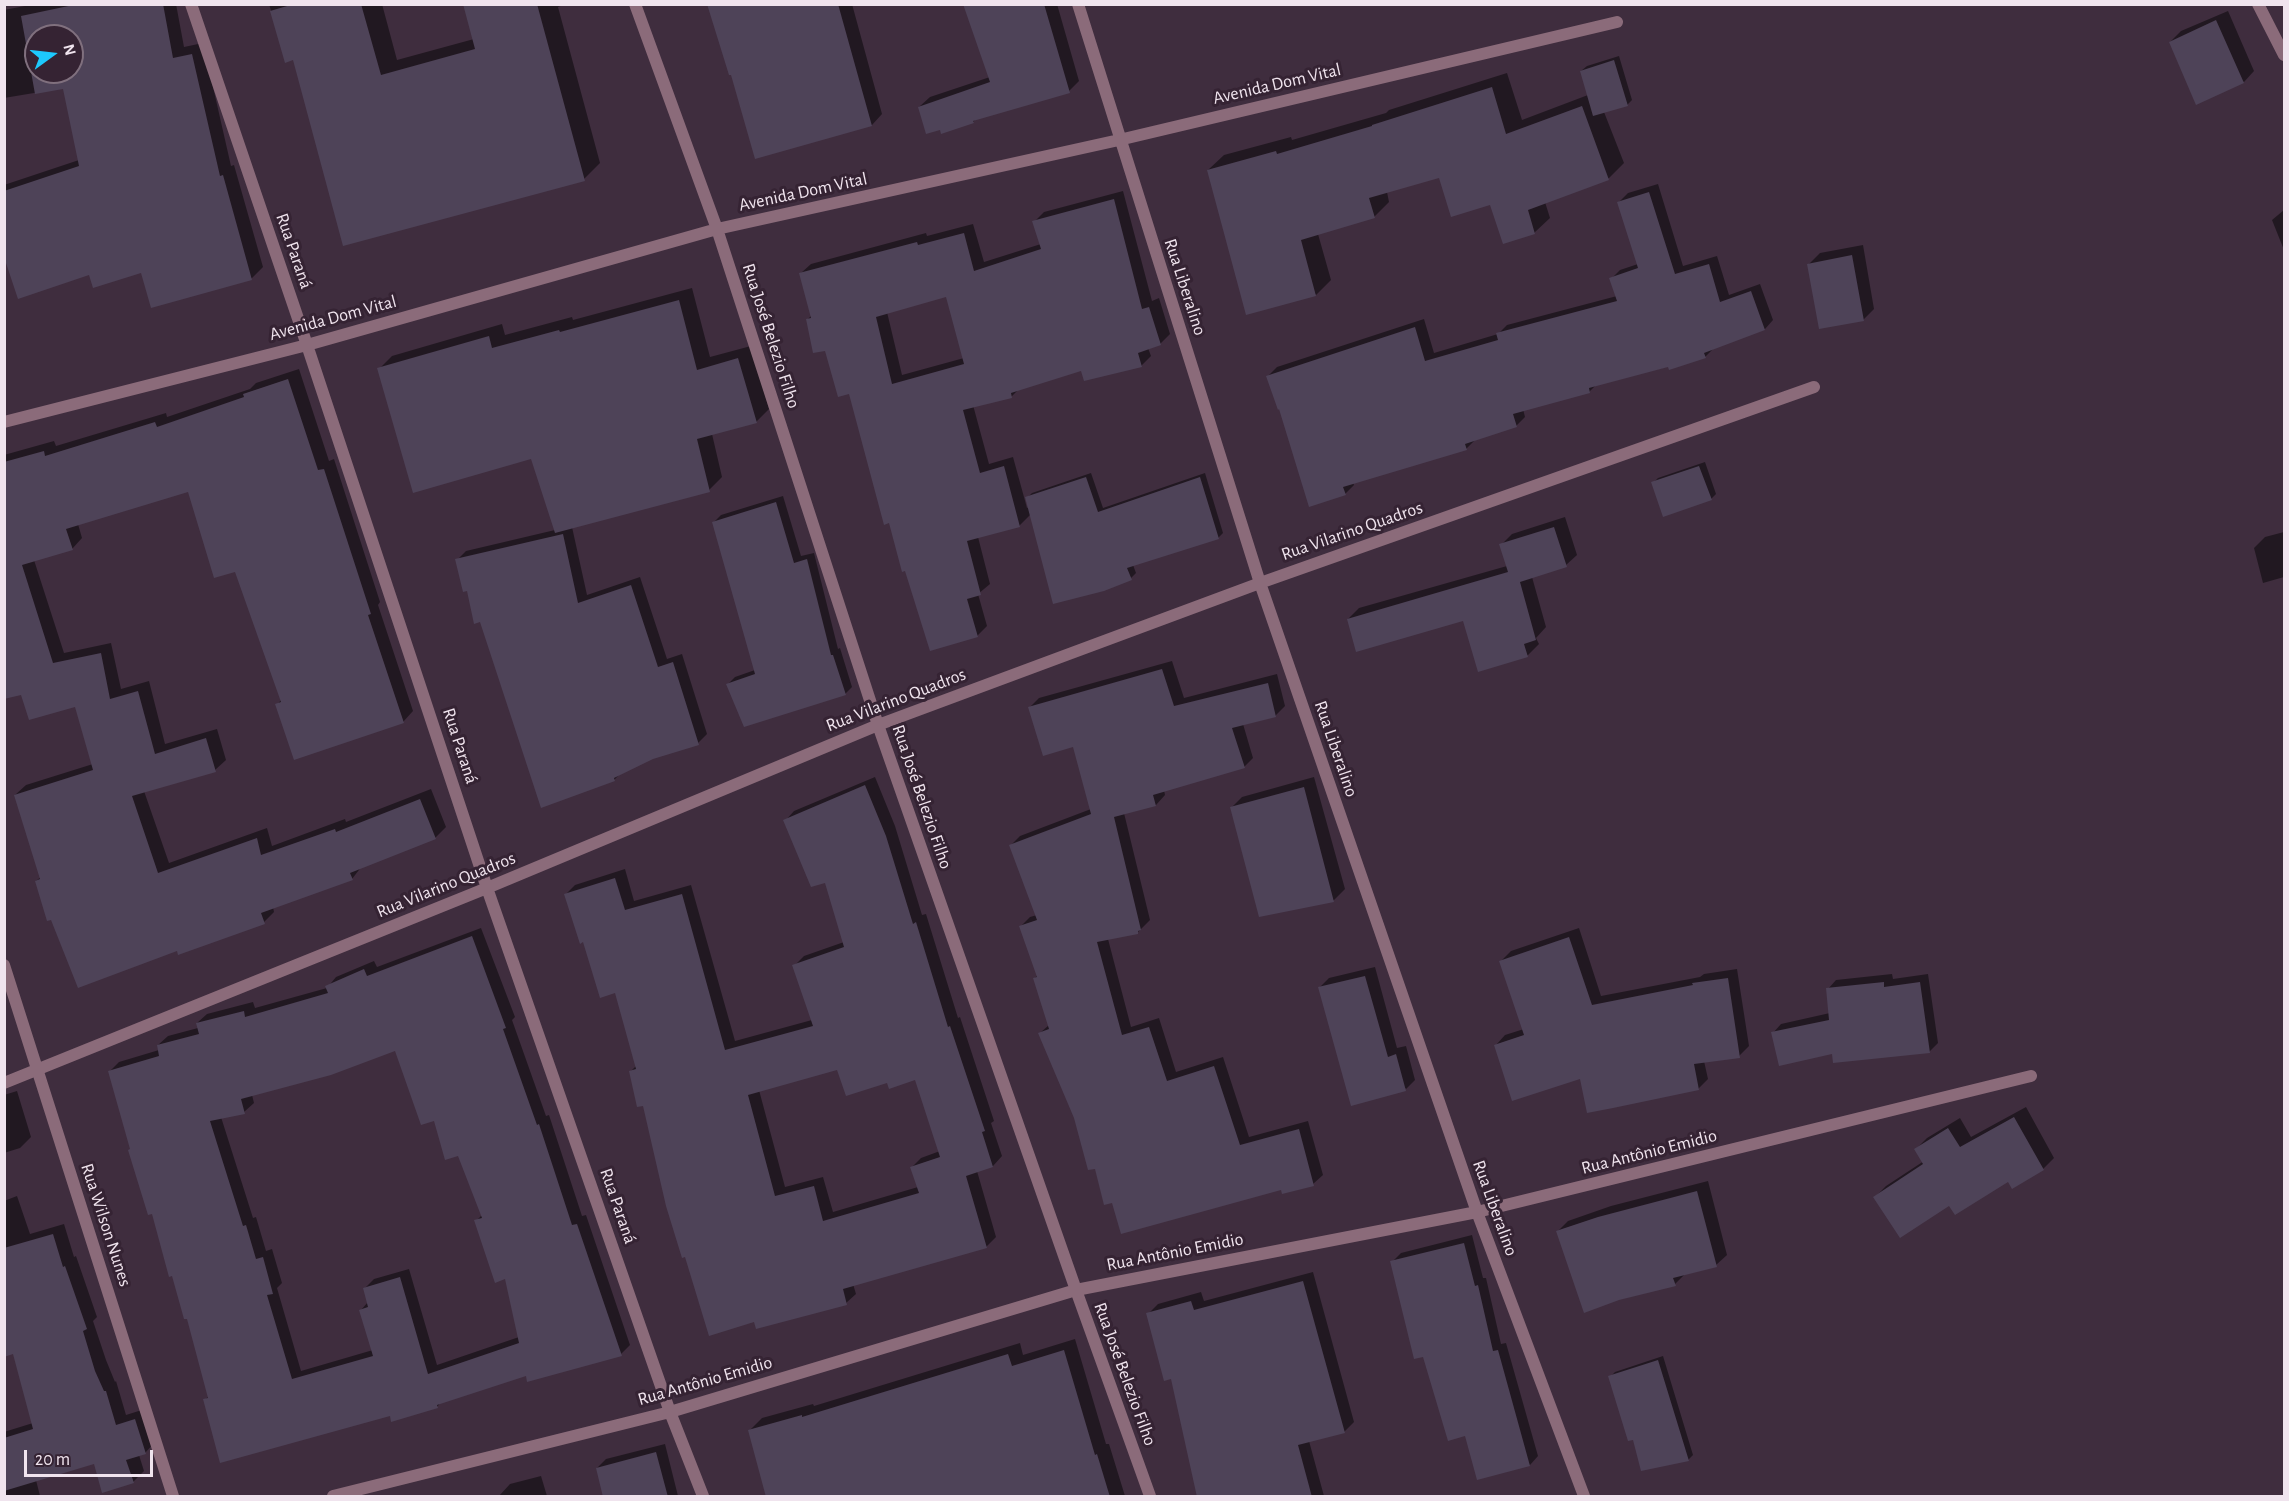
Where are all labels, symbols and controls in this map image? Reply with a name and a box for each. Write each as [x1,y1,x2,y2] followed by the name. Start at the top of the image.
[24,24,84,84] north arrow
[60,42,79,57] text: N
[1211,59,1343,109] street label: Avenida Dom Vital
[737,168,869,216] street label: Avenida Dom Vital
[271,210,317,292] street label: Rua Paraná
[1159,236,1211,338] street label: Rua Liberalino
[737,261,805,411] street label: Rua José Belezio Filho
[267,291,399,345] street label: Avenida Dom Vital
[1278,497,1426,565] street label: Rua Vilarino Quadros
[823,663,969,737] street label: Rua Vilarino Quadros
[1309,698,1363,800] street label: Rua Liberalino
[438,705,482,787] street label: Rua Paraná
[887,722,957,872] street label: Rua José Belezio Filho
[373,847,519,923] street label: Rua Vilarino Quadros
[1579,1125,1719,1179] street label: Rua Antônio Emidio
[1468,1157,1522,1259] street label: Rua Liberalino
[76,1161,136,1289] street label: Rua Wilson Nunes
[595,1165,641,1247] street label: Rua Paraná
[1105,1228,1245,1276] street label: Rua Antônio Emidio
[1089,1299,1161,1449] street label: Rua José Belezio Filho
[635,1351,775,1411] street label: Rua Antônio Emidio
[27,1438,156,1476] scale bar
[35,1451,70,1469] text: 20 m

